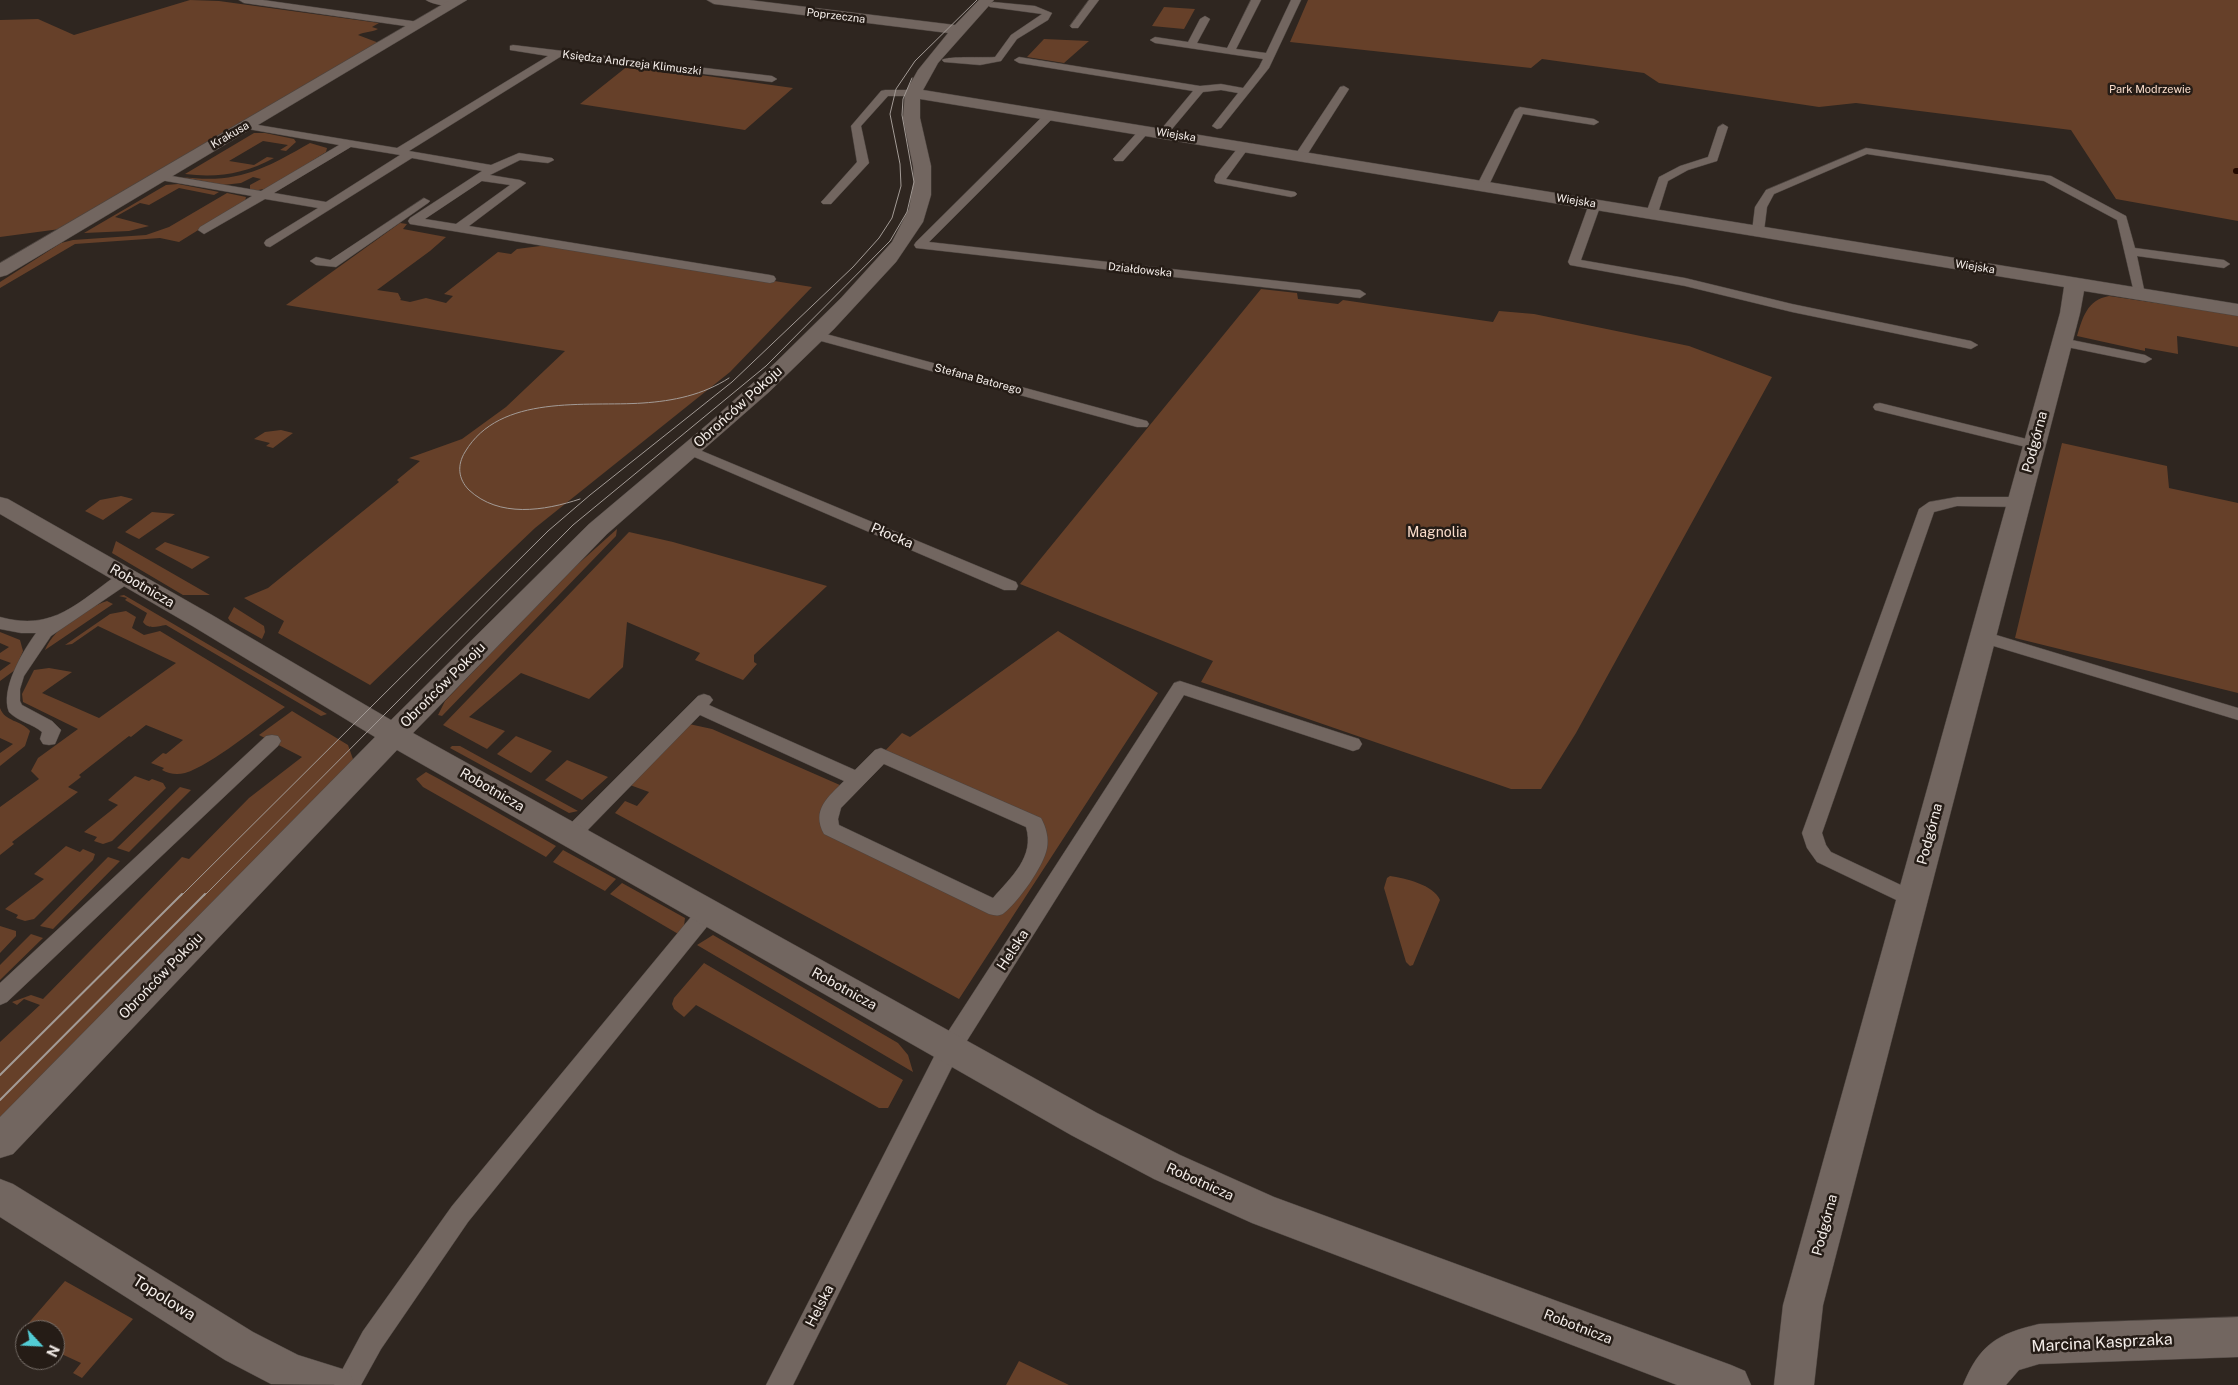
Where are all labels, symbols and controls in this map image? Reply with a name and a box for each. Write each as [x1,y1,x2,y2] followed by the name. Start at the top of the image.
[806,6,866,26] street label: Poprzeczna
[562,48,702,78] street label: Księdza Andrzeja Klimuszki
[2109,83,2191,97] park label: Park Modrzewie
[209,119,251,151] street label: Krakusa
[1155,125,1197,145] street label: Wiejska
[1555,191,1597,211] street label: Wiejska
[1954,257,1996,277] street label: Wiejska
[1107,260,1173,280] street label: Działdowska
[933,361,1023,397] street label: Stefana Batorego
[690,363,786,451] street label: Obrońców Pokoju
[2019,410,2051,474] street label: Podgórna
[868,520,916,552] street label: Płocka
[1407,525,1467,541] park label: Magnolia
[107,561,177,611] street label: Robotnicza
[397,639,489,731] street label: Obrońców Pokoju
[457,765,527,815] street label: Robotnicza
[1914,802,1946,866] street label: Podgórna
[994,927,1032,973] street label: Helska
[116,929,206,1023] street label: Obrońców Pokoju
[808,964,880,1014] street label: Robotnicza
[1164,1160,1236,1204] street label: Robotnicza
[1809,1193,1841,1257] street label: Podgórna
[129,1271,199,1325] street label: Topolowa
[802,1282,838,1330] street label: Helska
[1541,1306,1615,1348] street label: Robotnicza
[15,1320,65,1370] north arrow
[2031,1330,2173,1356] street label: Marcina Kasprzaka
[43,1343,62,1359] text: N

